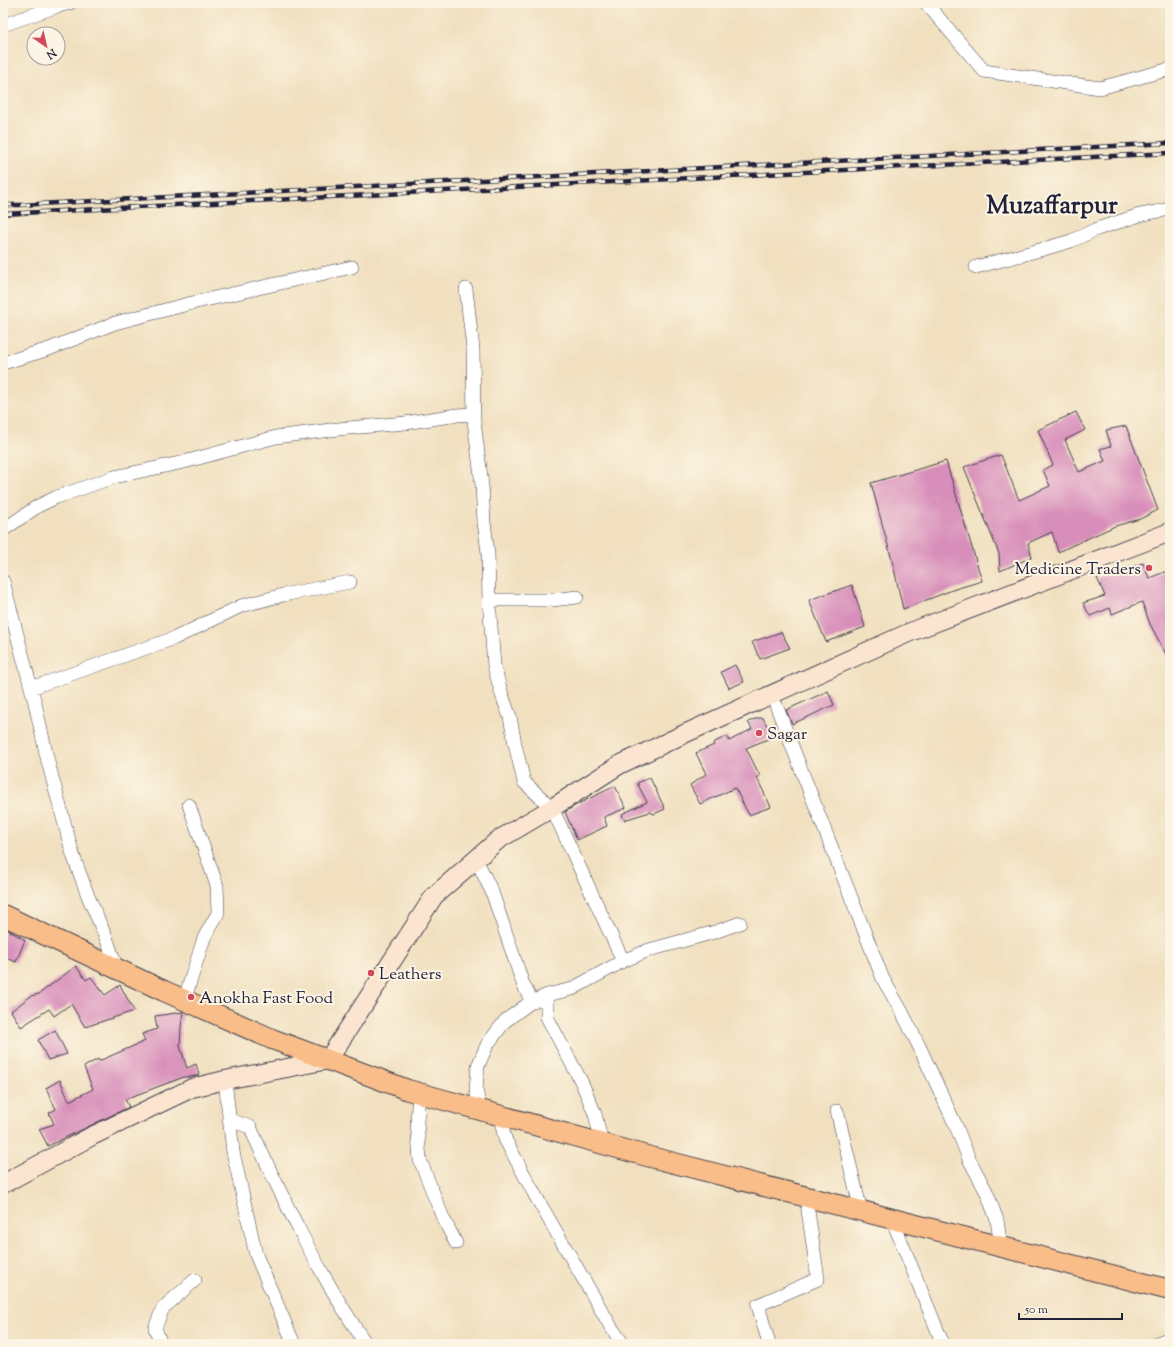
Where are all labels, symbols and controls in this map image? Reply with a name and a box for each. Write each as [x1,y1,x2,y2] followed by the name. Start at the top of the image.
[26,26,66,66] north arrow
[43,44,60,63] text: N
[986,189,1118,225] district label: Muzaffarpur
[1015,558,1141,582] place label: Medicine Traders
[1144,563,1154,573] marker: Medicine Traders
[767,723,808,747] place label: Sagar
[754,728,764,738] marker: Sagar
[379,963,442,987] place label: Leathers
[366,968,376,978] marker: Leathers
[199,987,333,1011] place label: Anokha Fast Food
[186,992,196,1002] marker: Anokha Fast Food
[1019,1295,1122,1321] scale bar
[1024,1301,1048,1319] text: 50 m

